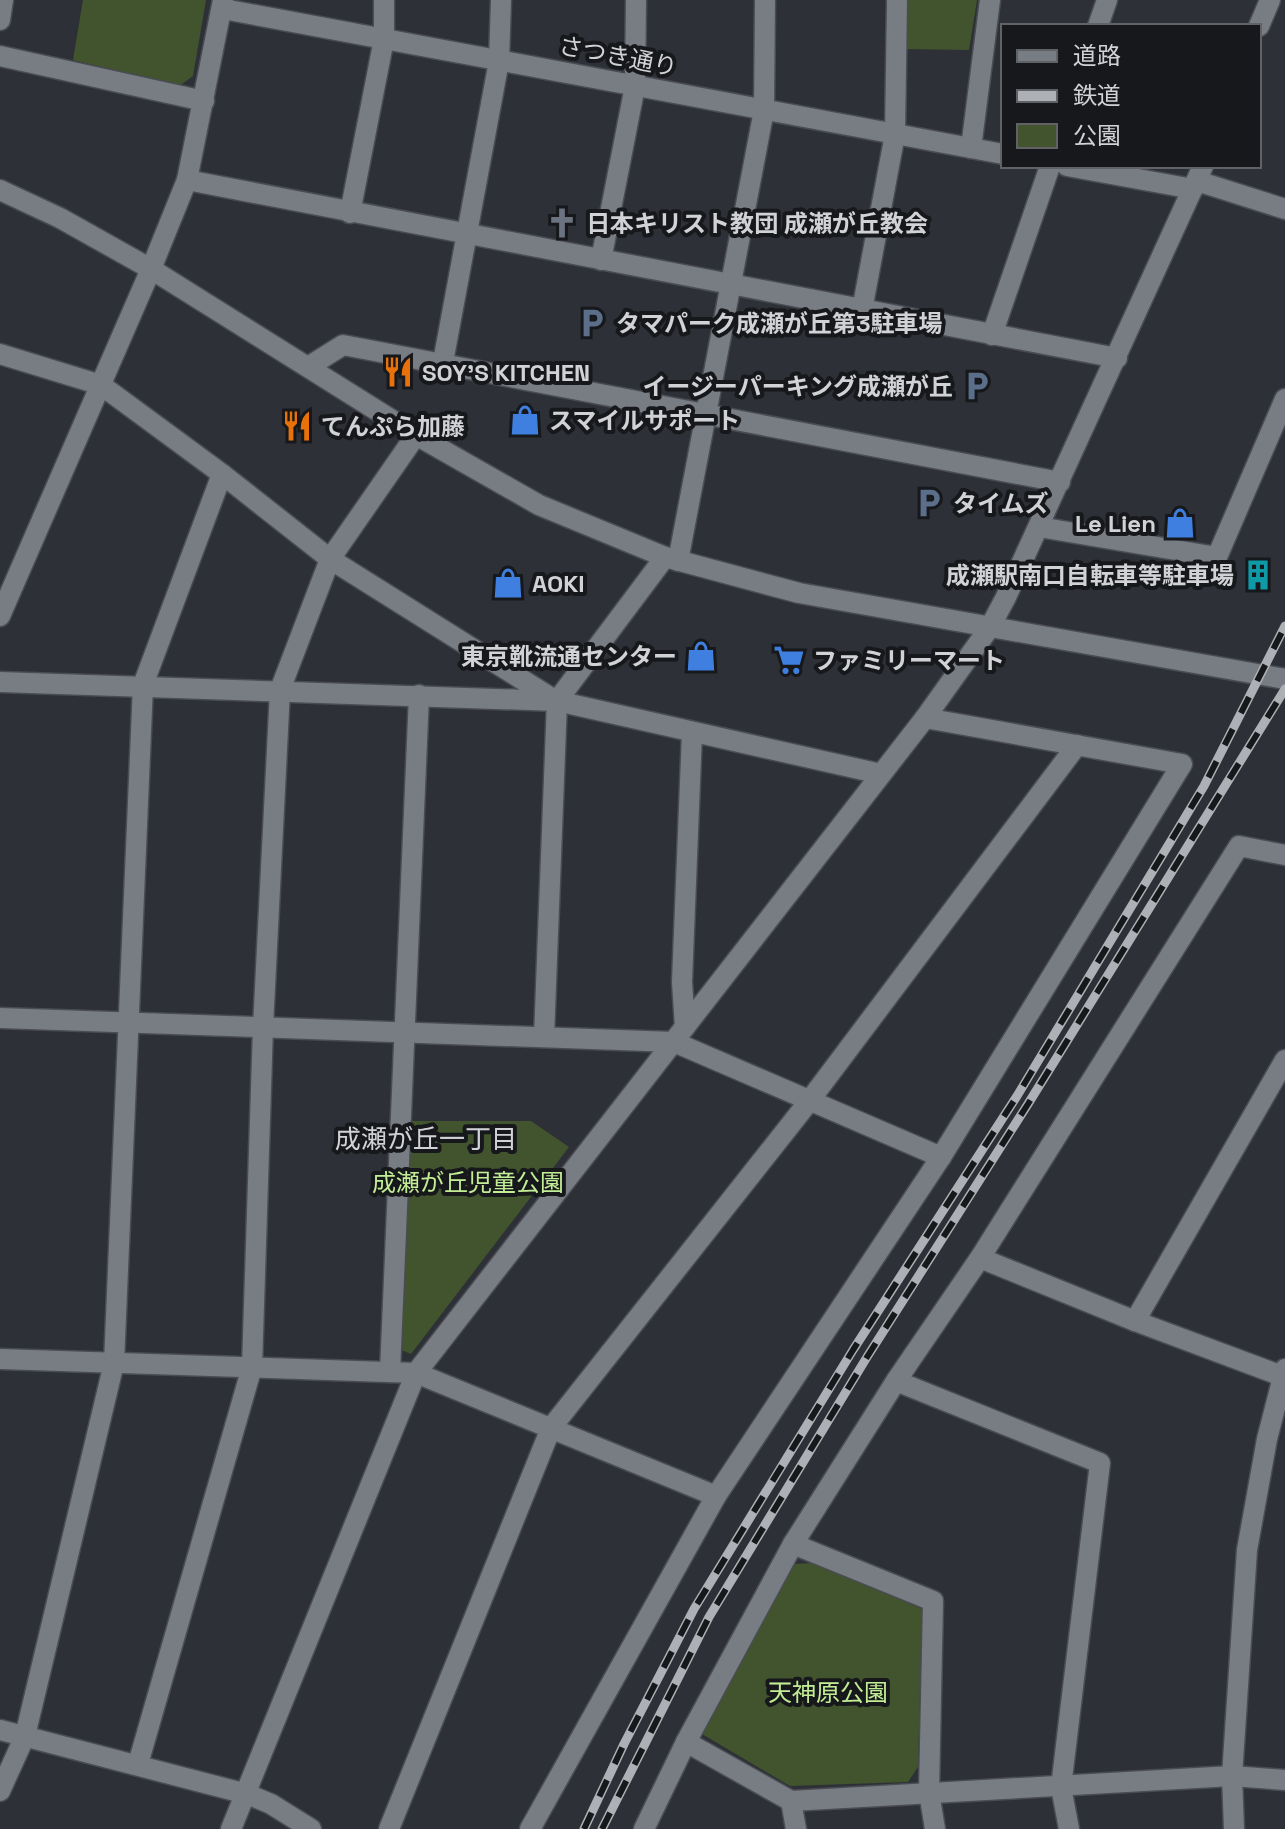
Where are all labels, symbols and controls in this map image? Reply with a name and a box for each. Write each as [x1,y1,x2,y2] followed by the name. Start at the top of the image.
[1001,24,1261,168] legend
[556,29,680,83] street label: さつき通り
[1073,40,1121,71] text: 道路
[1073,80,1121,111] text: 鉄道
[1073,120,1121,151] text: 公園
[545,206,579,240] church icon: 日本キリスト教団 成瀬が丘教会
[586,208,928,239] place label: 日本キリスト教団 成瀬が丘教会
[575,306,609,340] parking icon: タマパーク成瀬が丘第3駐車場
[616,308,943,339] place label: タマパーク成瀬が丘第3駐車場
[381,355,415,389] restaurant icon: SOY'S KITCHEN
[422,357,590,388] place label: SOY'S KITCHEN
[960,369,994,403] parking icon: イージーパーキング成瀬が丘
[642,371,953,402] place label: イージーパーキング成瀬が丘
[508,403,542,437] shop icon: スマイルサポート
[549,405,740,436] place label: スマイルサポート
[280,409,314,443] restaurant icon: てんぷら加藤
[321,411,465,442] place label: てんぷら加藤
[912,486,946,520] parking icon: タイムズ
[953,488,1049,519] place label: タイムズ
[1163,506,1197,540] shop icon: Le Lien
[1075,508,1156,539] place label: Le Lien
[1241,558,1275,592] building icon: 成瀬駅南口自転車等駐車場
[946,560,1234,591] place label: 成瀬駅南口自転車等駐車場
[491,566,525,600] shop icon: AOKI
[532,568,585,599] place label: AOKI
[684,639,718,673] shop icon: 東京靴流通センター
[461,641,677,672] place label: 東京靴流通センター
[772,643,806,677] supermarket icon: ファミリーマート
[813,645,1005,676] place label: ファミリーマート
[335,1122,517,1156] district label: 成瀬が丘一丁目
[372,1167,564,1198] park label: 成瀬が丘児童公園
[768,1677,888,1708] park label: 天神原公園

